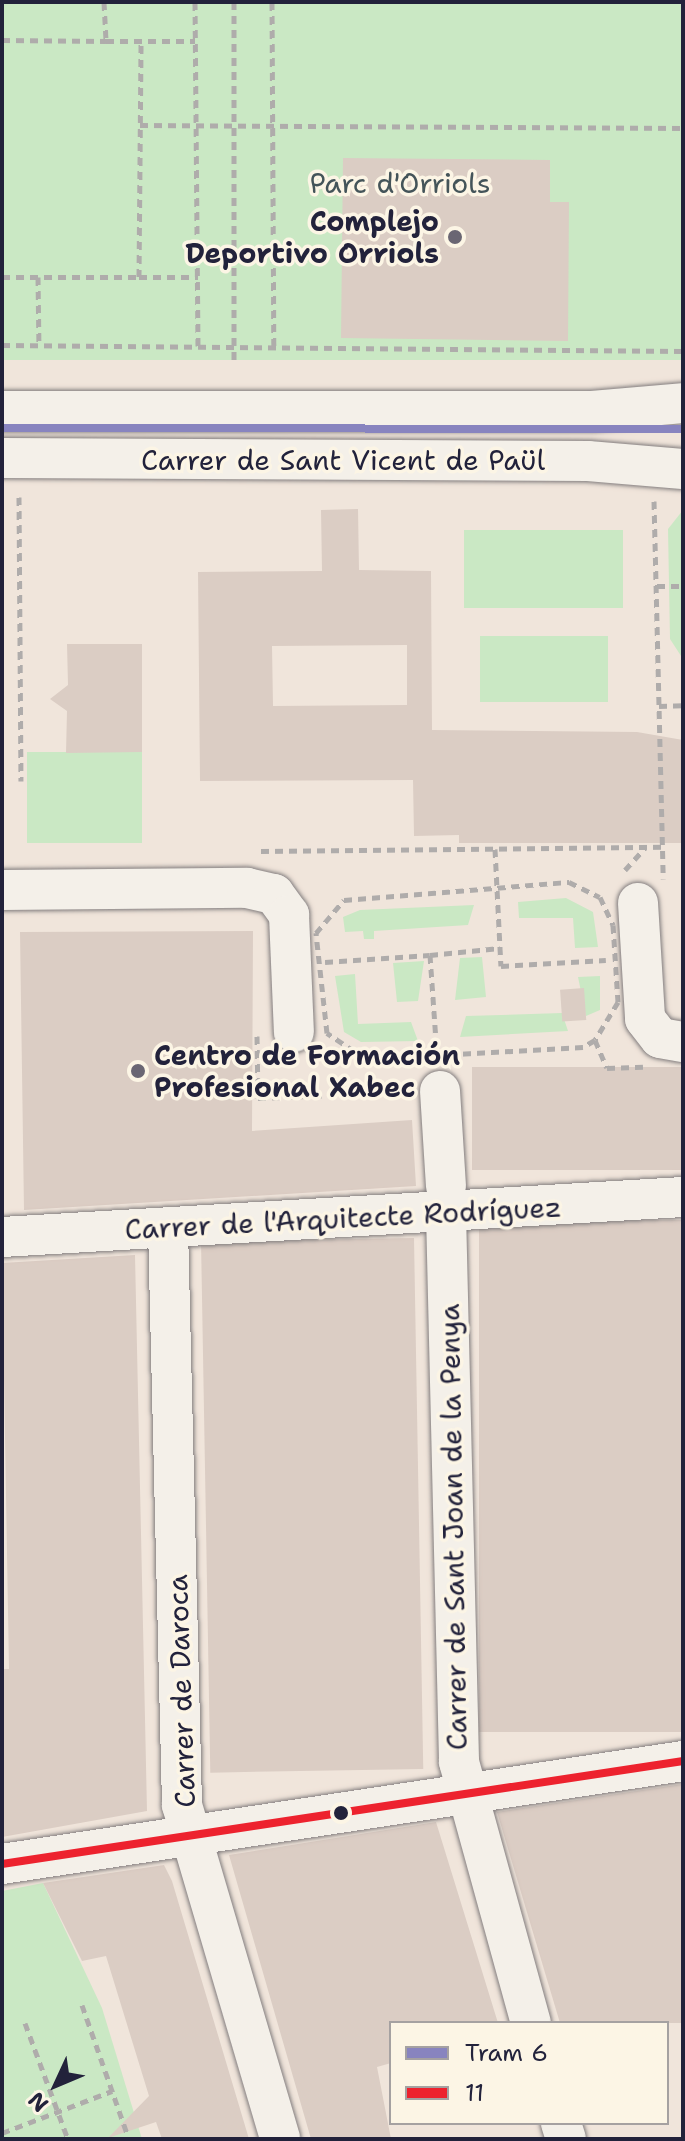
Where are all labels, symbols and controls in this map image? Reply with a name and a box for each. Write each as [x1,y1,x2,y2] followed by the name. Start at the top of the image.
[309,166,491,200] park label: Parc d'Orriols
[185,204,439,270] place label: Complejo Deportivo Orriols
[446,228,464,246] marker: Complejo Deportivo Orriols
[141,443,545,477] street label: Carrer de Sant Vicent de Paül
[154,1038,460,1104] place label: Centro de Formación Profesional Xabec
[129,1062,147,1080] marker: Centro de Formación Profesional Xabec
[124,1190,562,1246] street label: Carrer de l'Arquitecte Rodríguez
[432,1303,474,1751] street label: Carrer de Sant Joan de la Penya
[160,1574,202,1808] street label: Carrer de Daroca
[333,1805,349,1821] unlabelled marker
[389,2021,669,2125] legend
[465,2037,548,2069] text: Tram 6
[16,2045,96,2125] north arrow
[465,2077,484,2109] text: 11
[22,2086,55,2118] text: N

